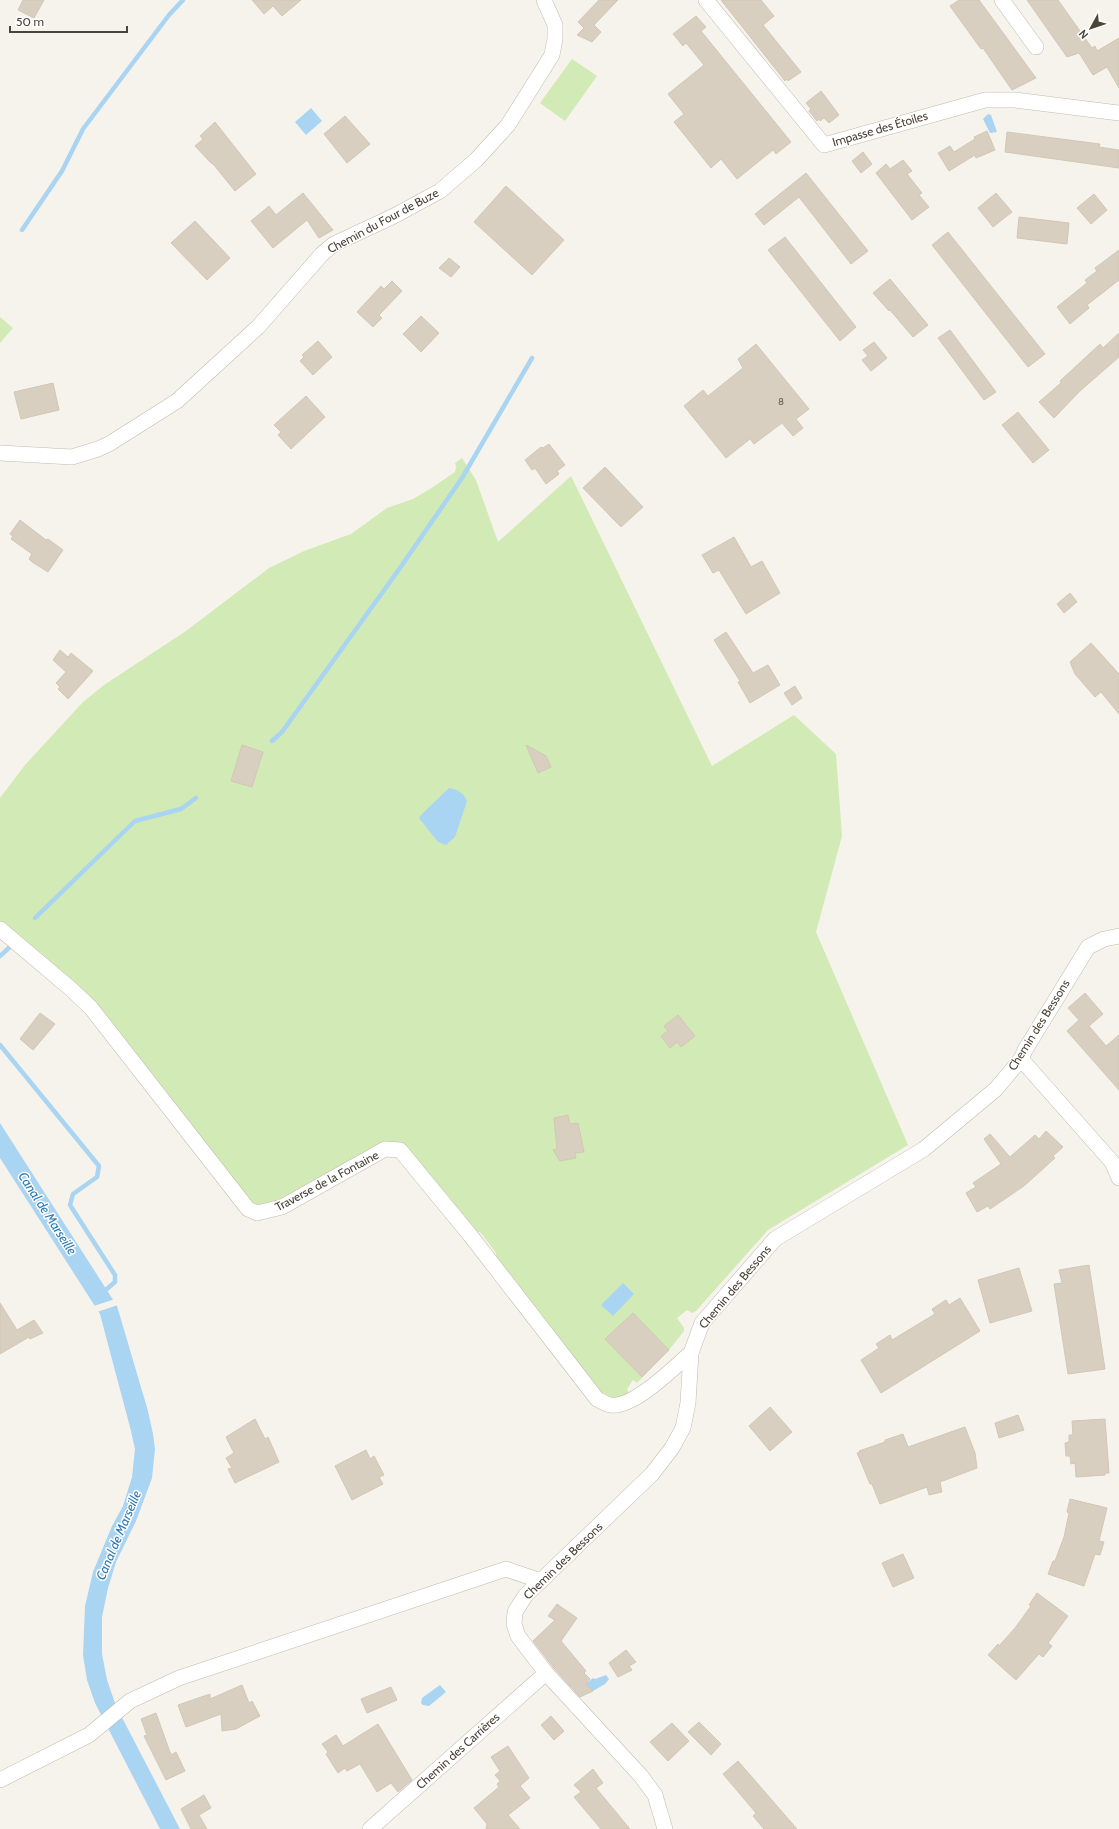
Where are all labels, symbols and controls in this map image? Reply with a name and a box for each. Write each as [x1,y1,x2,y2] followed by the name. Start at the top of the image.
[10,8,127,34] scale bar
[1071,8,1111,48] north arrow
[16,14,44,29] text: 50 m
[1075,27,1091,42] text: N
[830,108,929,149] street label: Impasse des Étoiles
[325,185,441,256] street label: Chemin du Four de Buze
[778,395,784,408] house number: 8
[1005,976,1073,1073] street label: Chemin des Bessons
[272,1147,381,1214] street label: Traverse de la Fontaine
[15,1169,81,1257] water label: Canal de Marseille
[695,1242,774,1332] street label: Chemin des Bessons
[92,1488,144,1582] water label: Canal de Marseille
[520,1519,605,1602] street label: Chemin des Bessons
[413,1709,503,1792] street label: Chemin des Carrières

